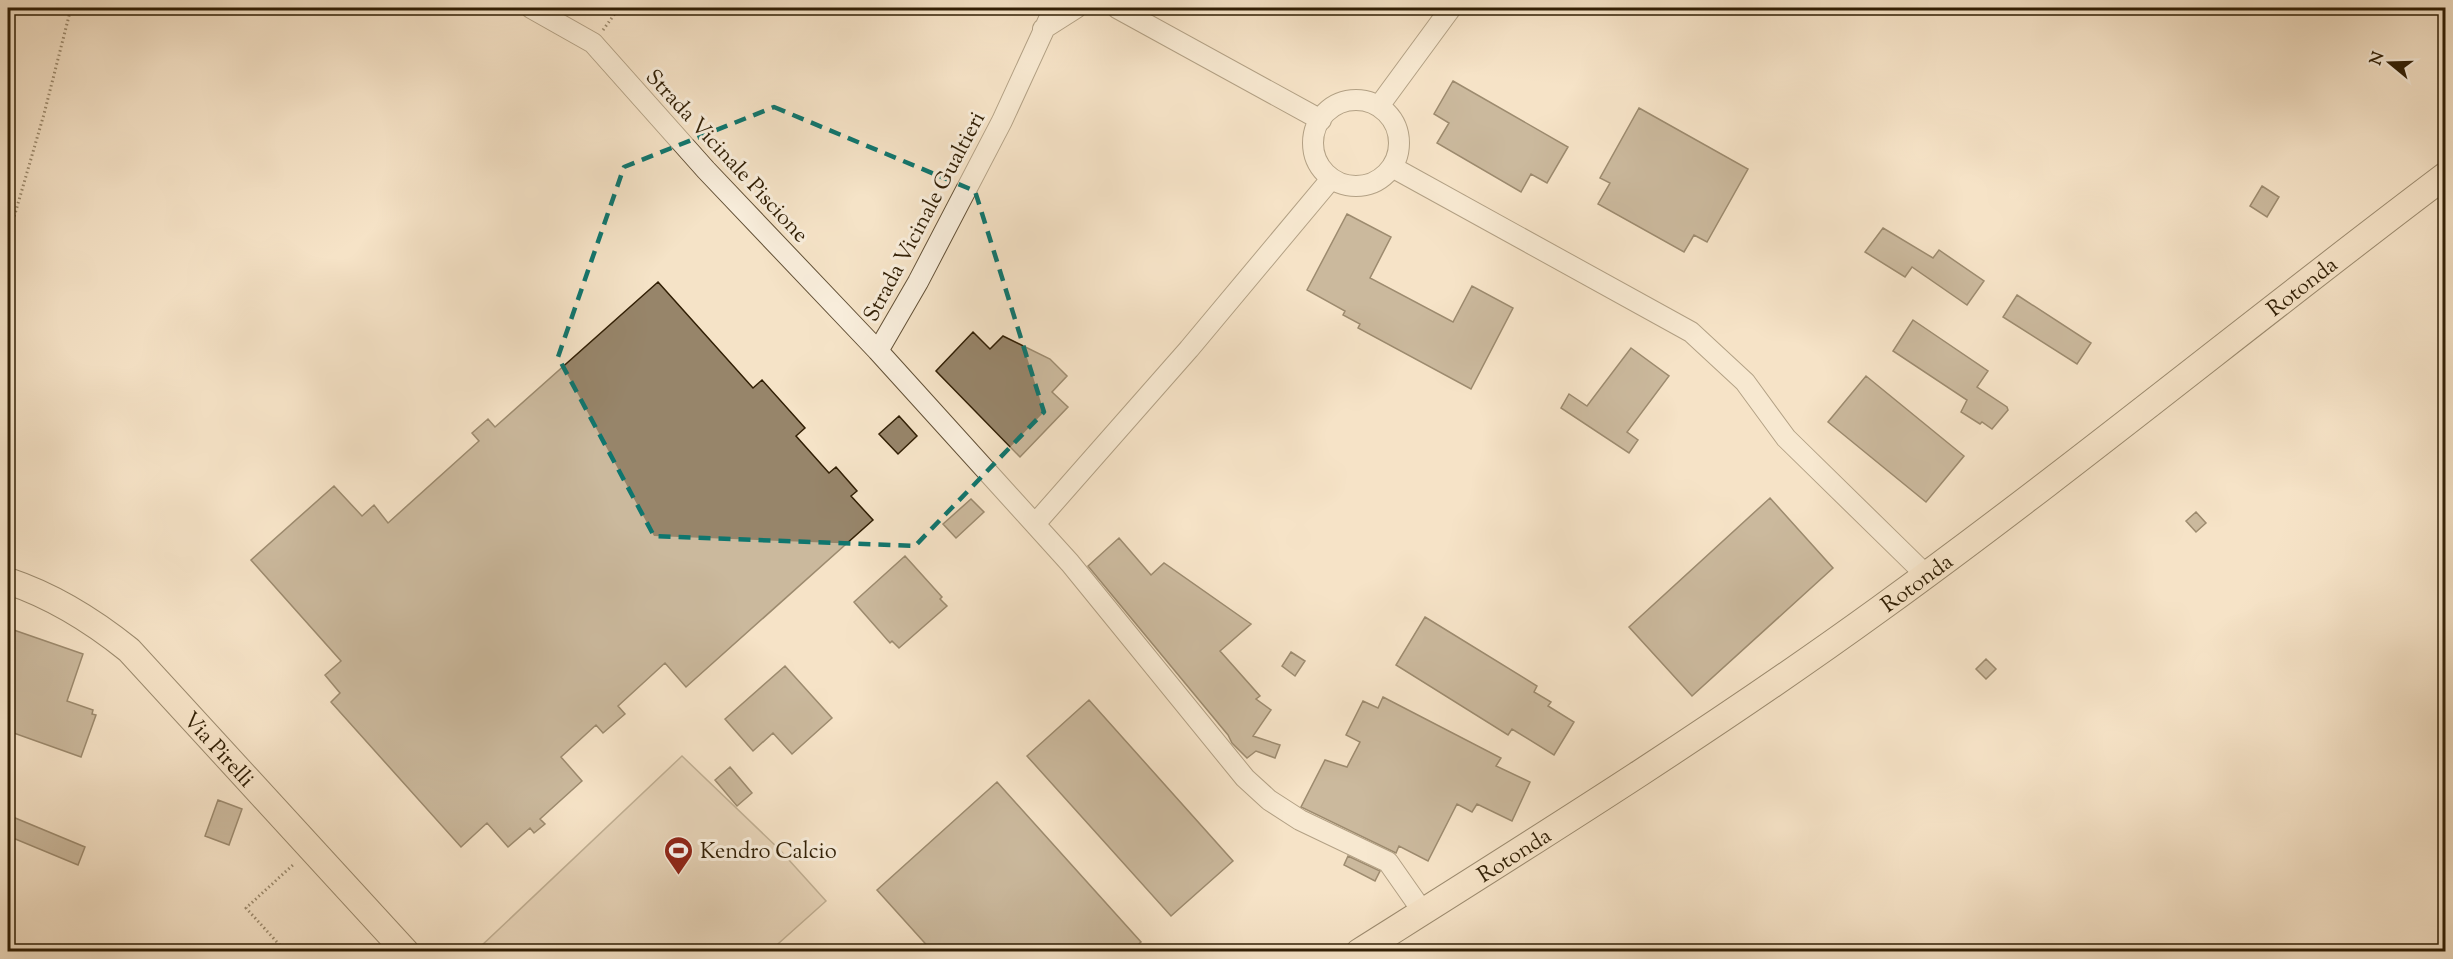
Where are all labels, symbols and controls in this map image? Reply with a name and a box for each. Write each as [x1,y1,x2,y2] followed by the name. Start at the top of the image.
[2360,33,2420,93] north arrow
[2365,49,2391,69] text: N
[637,63,815,251] street label: Strada Vicinale Piscione
[857,107,995,328] street label: Strada Vicinale Gualtieri
[2261,250,2346,326] street label: Rotonda
[1876,547,1961,622] street label: Rotonda
[174,706,261,796] street label: Via Pirelli
[1472,821,1559,892] street label: Rotonda
[663,834,695,876] sports icon: Kendro Calcio
[700,837,837,869] place label: Kendro Calcio

